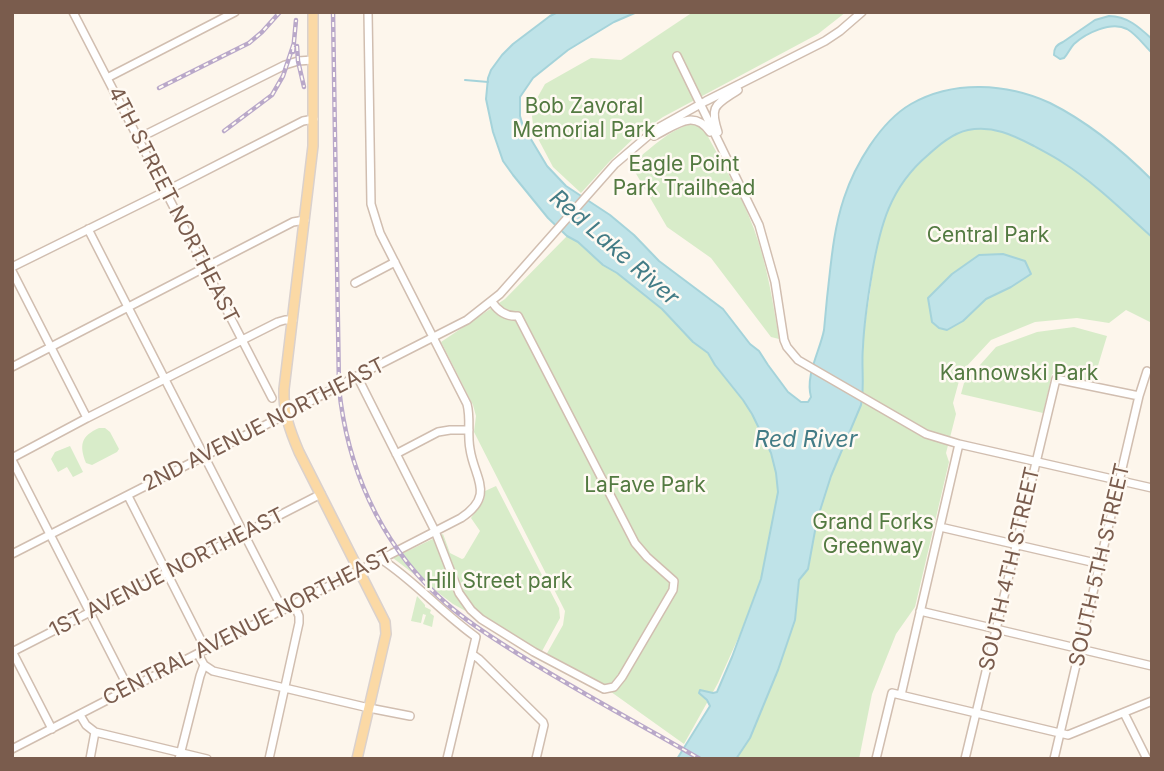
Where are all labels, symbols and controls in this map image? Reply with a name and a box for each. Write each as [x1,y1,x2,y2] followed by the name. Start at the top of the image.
[102,82,244,328] street label: 4TH STREET NORTHEAST
[512,94,656,144] park label: Bob Zavoral Memorial Park
[613,152,755,202] park label: Eagle Point Park Trailhead
[544,184,684,312] water label: Red Lake River
[927,223,1049,249] park label: Central Park
[139,353,389,497] street label: 2ND AVENUE NORTHEAST
[940,361,1098,387] park label: Kannowski Park
[754,426,858,454] water label: Red River
[1064,461,1136,669] street label: SOUTH 5TH STREET
[974,465,1046,673] street label: SOUTH 4TH STREET
[584,473,706,499] park label: LaFave Park
[45,503,289,643] street label: 1ST AVENUE NORTHEAST
[812,510,934,560] park label: Grand Forks Greenway
[99,543,397,711] street label: CENTRAL AVENUE NORTHEAST
[426,569,572,595] park label: Hill Street park

